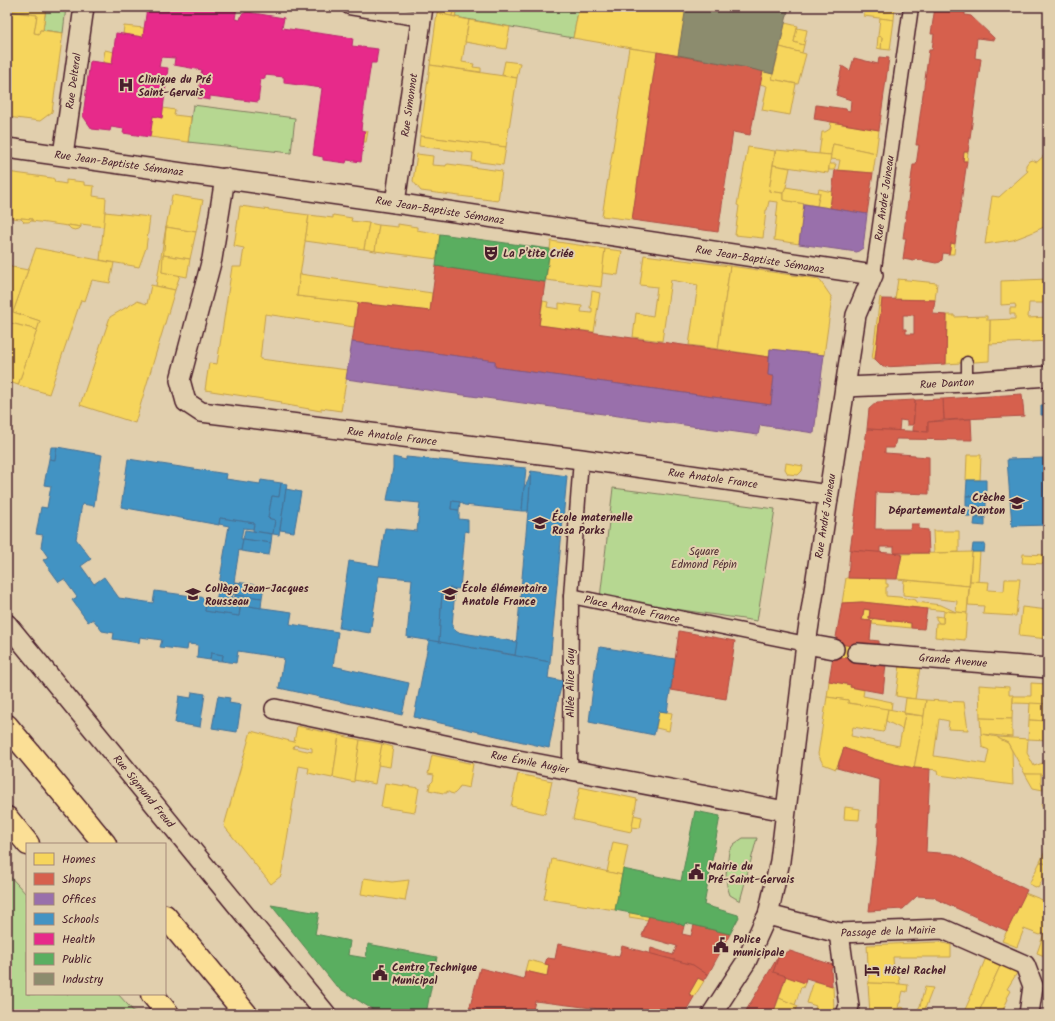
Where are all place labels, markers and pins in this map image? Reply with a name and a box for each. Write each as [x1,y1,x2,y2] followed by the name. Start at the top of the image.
[138,71,212,102] place label: Clinique du Pré Saint-Gervais
[117,76,135,94] hospital icon: Clinique du Pré Saint-Gervais
[482,244,500,262] theatre icon: La P'tite Criée
[503,245,574,263] place label: La P'tite Criée
[888,489,1006,520] place label: Crèche Départementale Danton
[1008,494,1026,512] school or university icon: Crèche Départementale Danton
[552,509,633,540] place label: École maternelle Rosa Parks
[531,514,549,532] school or university icon: École maternelle Rosa Parks
[205,580,310,611] place label: Collège Jean-Jacques Rousseau
[462,580,548,611] place label: École élémentaire Anatole France
[184,585,202,603] school or university icon: Collège Jean-Jacques Rousseau
[441,585,459,603] school or university icon: École élémentaire Anatole France
[708,858,795,889] place label: Mairie du Pré-Saint-Gervais
[687,863,705,881] public building icon: Mairie du Pré-Saint-Gervais
[733,931,785,962] place label: Police municipale
[712,936,730,954] public building icon: Police municipale
[392,959,478,990] place label: Centre Technique Municipal
[863,961,881,979] hotel icon: Hôtel Rachel
[884,962,946,980] place label: Hôtel Rachel
[371,964,389,982] public building icon: Centre Technique Municipal

